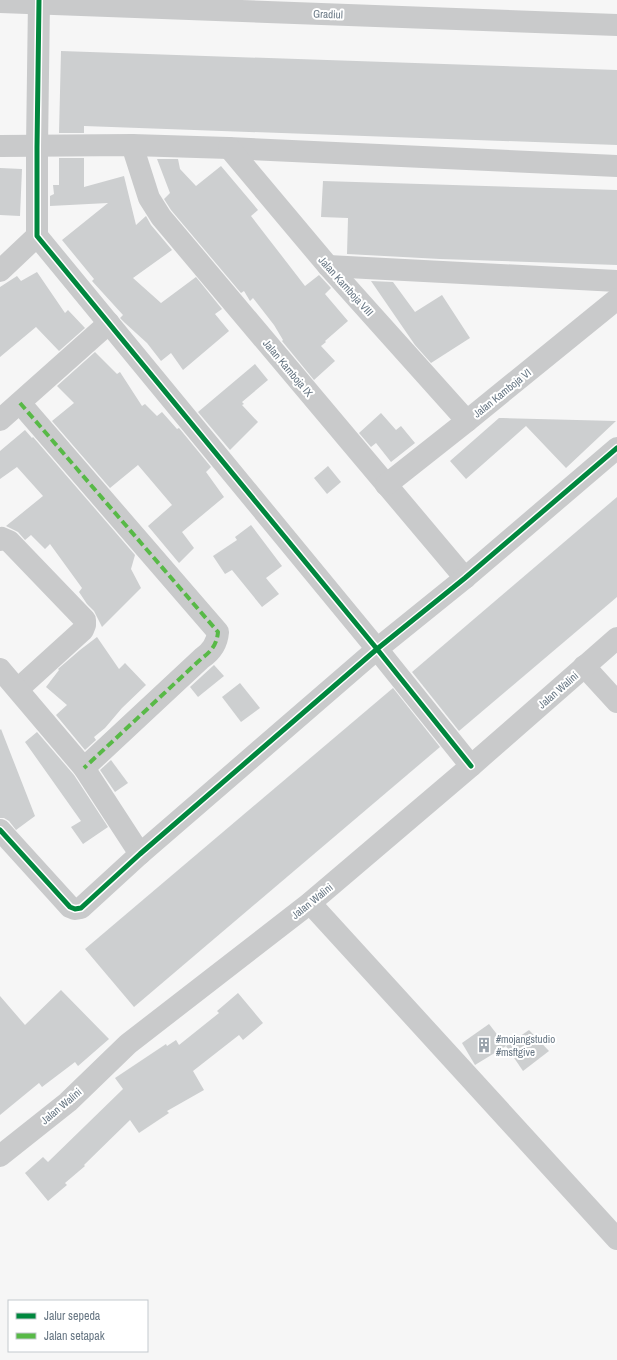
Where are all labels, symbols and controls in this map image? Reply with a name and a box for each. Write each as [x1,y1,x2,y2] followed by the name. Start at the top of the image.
[313,6,343,22] street label: Gradiul
[315,253,377,319] street label: Jalan Kamboja VIII
[260,336,316,400] street label: Jalan Kamboja IX
[470,365,534,421] street label: Jalan Kamboja VI
[535,669,581,711] street label: Jalan Walini
[288,880,336,922] street label: Jalan Walini
[496,1032,555,1059] place label: #mojangstudio #msftgive
[475,1036,493,1054] building icon: #mojangstudio #msftgive
[38,1085,84,1127] street label: Jalan Walini
[8,1300,148,1352] legend
[44,1308,101,1324] text: Jalur sepeda
[44,1328,105,1344] text: Jalan setapak

